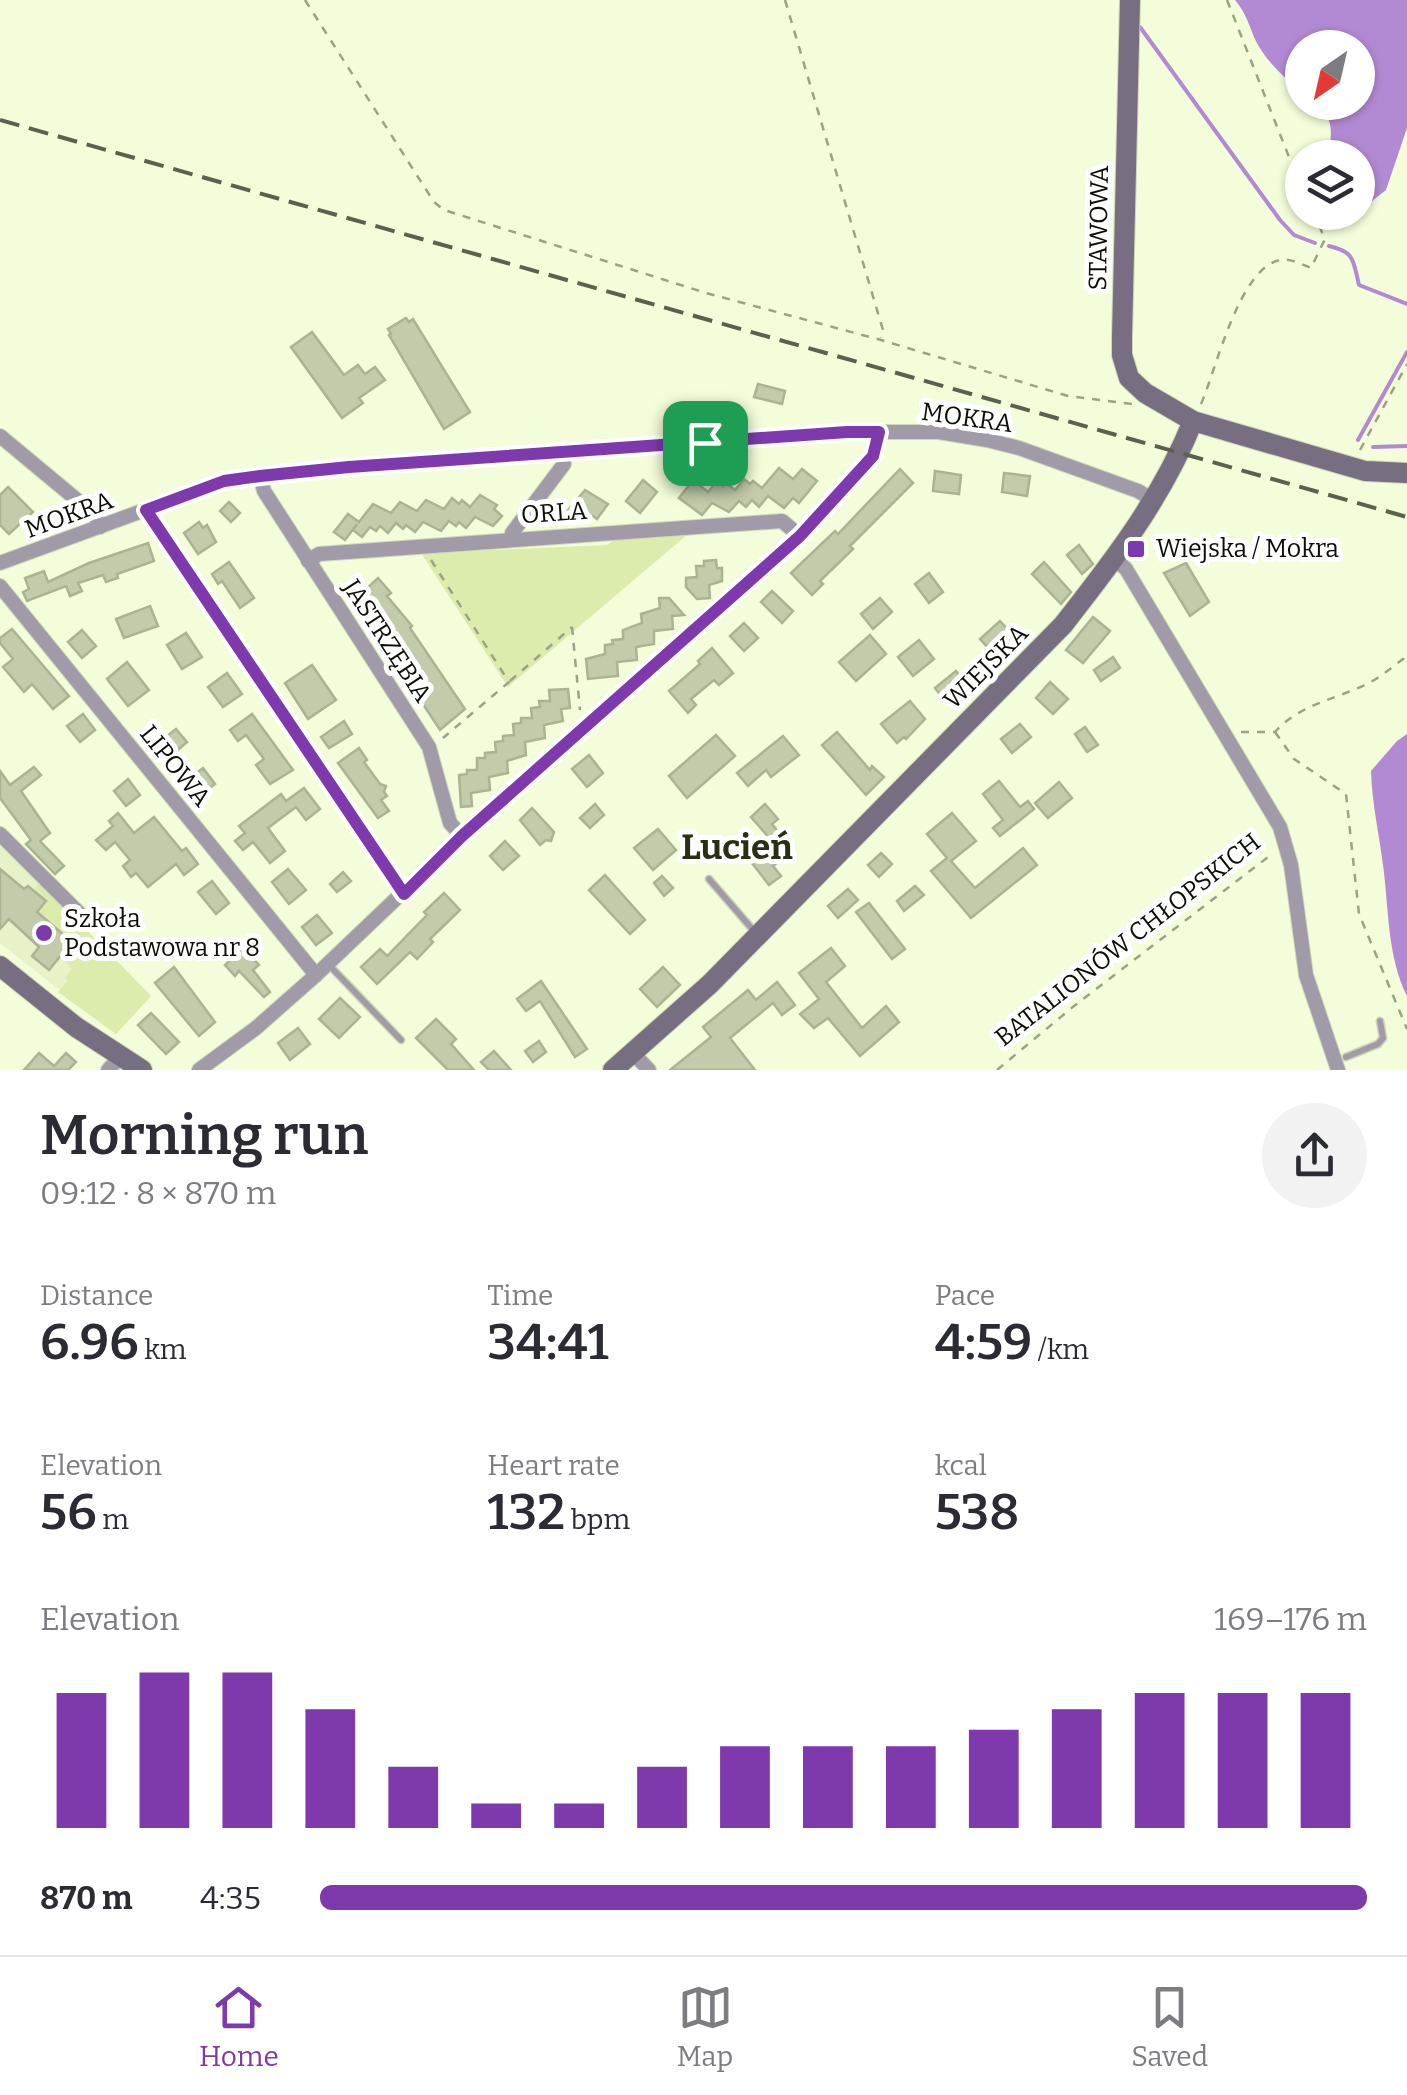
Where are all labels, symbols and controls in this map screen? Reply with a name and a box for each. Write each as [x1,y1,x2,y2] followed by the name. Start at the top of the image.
[1285,30,1375,120] north arrow
[1285,30,1375,230] map controls
[1285,140,1375,230] button: layers
[1083,165,1115,291] street label: STAWOWA
[920,397,1015,439] street label: MOKRA
[663,401,748,486] pin
[678,416,733,471] icon: arrive
[21,485,117,545] street label: MOKRA
[520,496,588,530] street label: ORLA
[1156,534,1339,564] place label: Wiejska / Mokra
[1125,538,1147,560] marker: Wiejska / Mokra
[336,573,438,708] street label: JASTRZĘBIA
[937,618,1035,716] street label: WIEJSKA
[133,719,217,813] street label: LIPOWA
[681,826,793,868] district label: Lucień
[989,826,1267,1053] street label: BATALIONÓW CHŁOPSKICH
[64,904,260,963] place label: Szkoła Podstawowa nr 8
[33,922,55,944] marker: Szkoła Podstawowa nr 8
[40,1103,368,1169] text: Morning run
[1262,1103,1367,1208] button: share
[40,1174,276,1212] text: 09:12 · 8 × 870 m
[40,1279,153,1312] text: Distance
[487,1279,553,1312] text: Time
[935,1279,995,1312] text: Pace
[40,1312,139,1372] text: 6.96
[487,1312,609,1372] text: 34:41
[935,1312,1032,1372] text: 4:59
[139,1333,186,1366] text: km
[1032,1333,1089,1366] text: /km
[40,1449,162,1482] text: Elevation
[487,1449,620,1482] text: Heart rate
[935,1449,987,1482] text: kcal
[40,1482,97,1542] text: 56
[487,1482,565,1542] text: 132
[935,1482,1019,1542] text: 538
[97,1503,129,1536] text: m
[565,1503,630,1536] text: bpm
[40,1600,180,1638] text: Elevation
[1214,1600,1367,1638] text: 169–176 m
[40,1879,133,1917] text: 870 m
[200,1879,261,1917] text: 4:35
[199,1980,279,2073] tab: Home
[677,1980,733,2073] tab: Map
[1131,1980,1208,2073] tab: Saved

